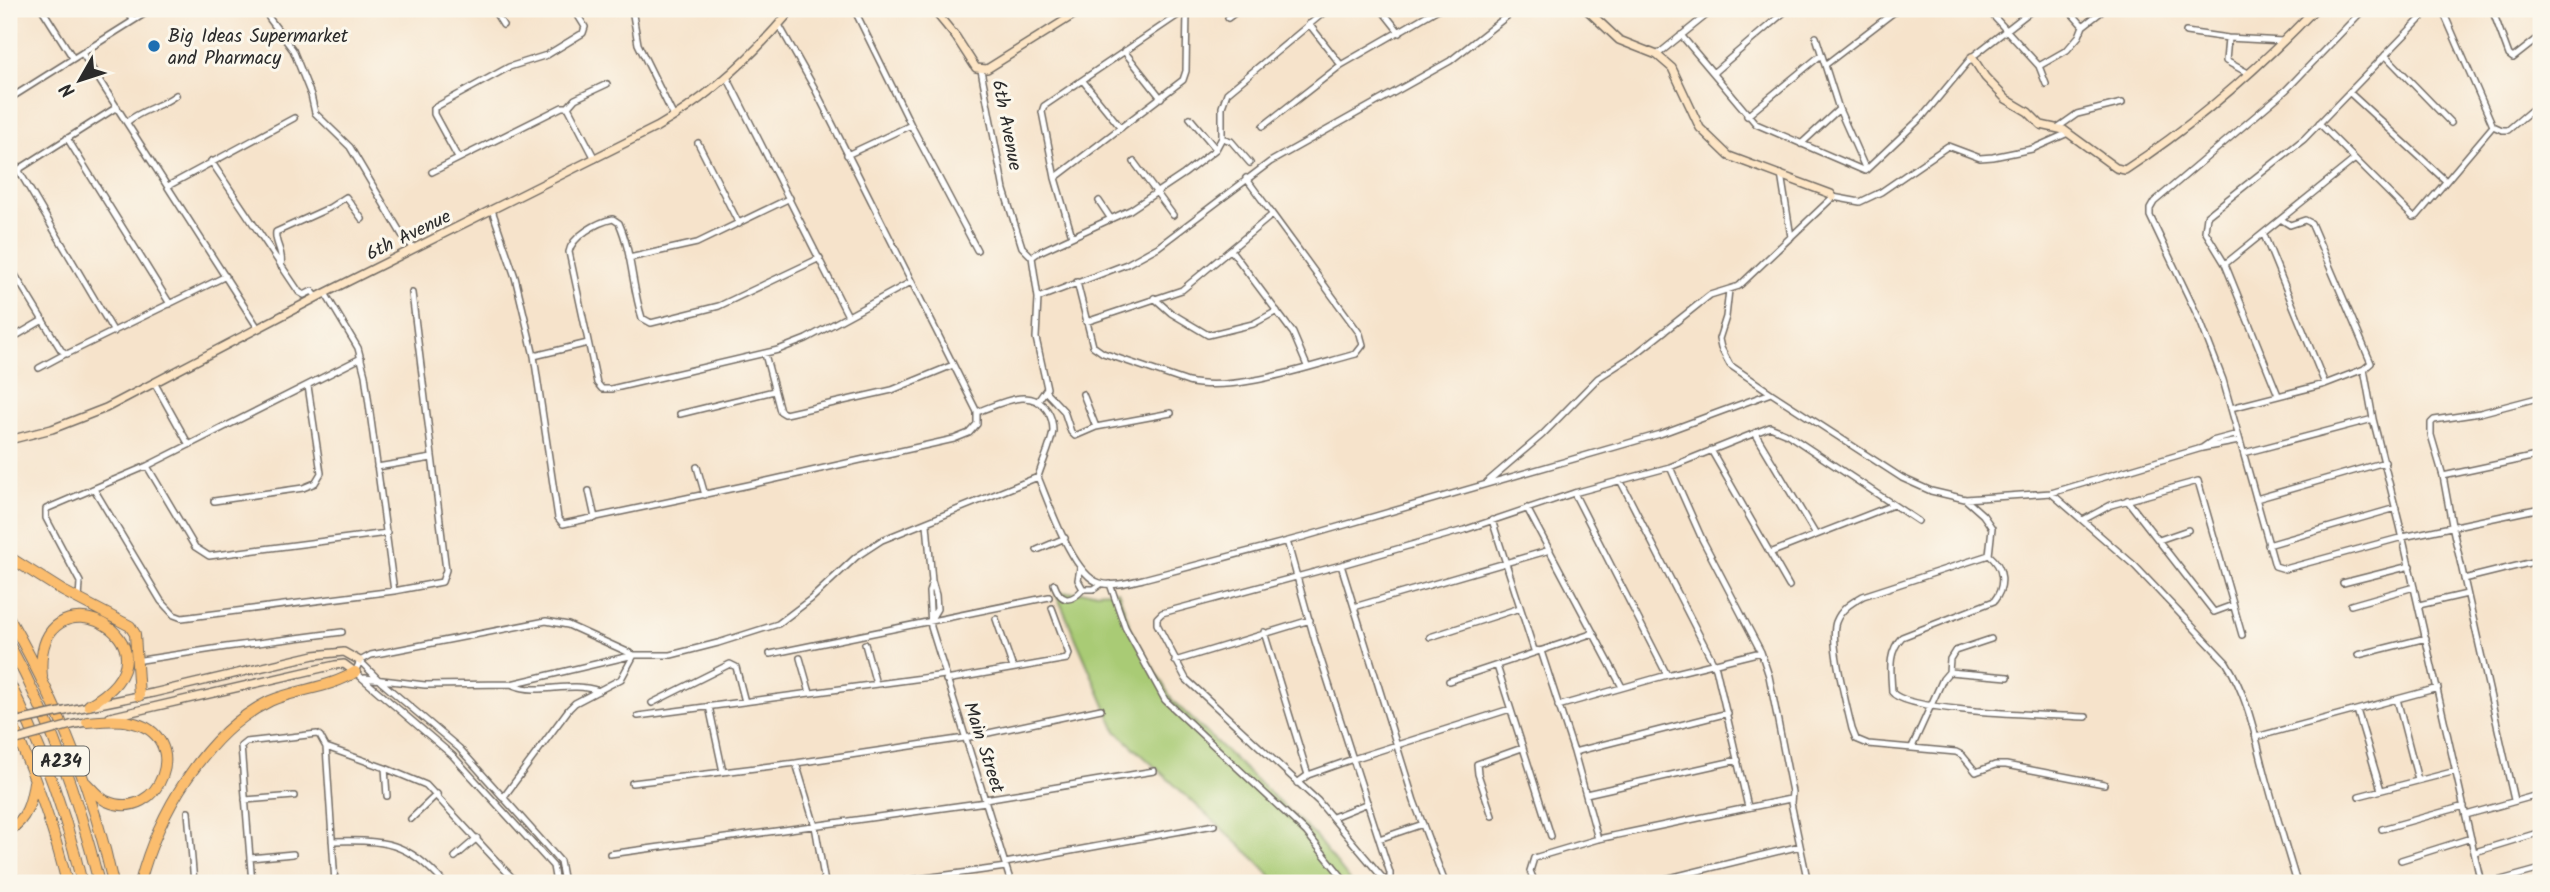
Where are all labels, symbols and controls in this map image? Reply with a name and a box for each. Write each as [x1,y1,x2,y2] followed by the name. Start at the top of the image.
[168,22,349,74] place label: Big Ideas Supermarket and Pharmacy
[146,38,162,54] marker: Big Ideas Supermarket and Pharmacy
[46,46,116,116] north arrow
[53,75,84,104] text: N
[983,78,1030,174] street label: 6th Avenue
[361,202,457,269] street label: 6th Avenue
[954,698,1012,798] street label: Main Street
[33,746,89,776] road number: A234

